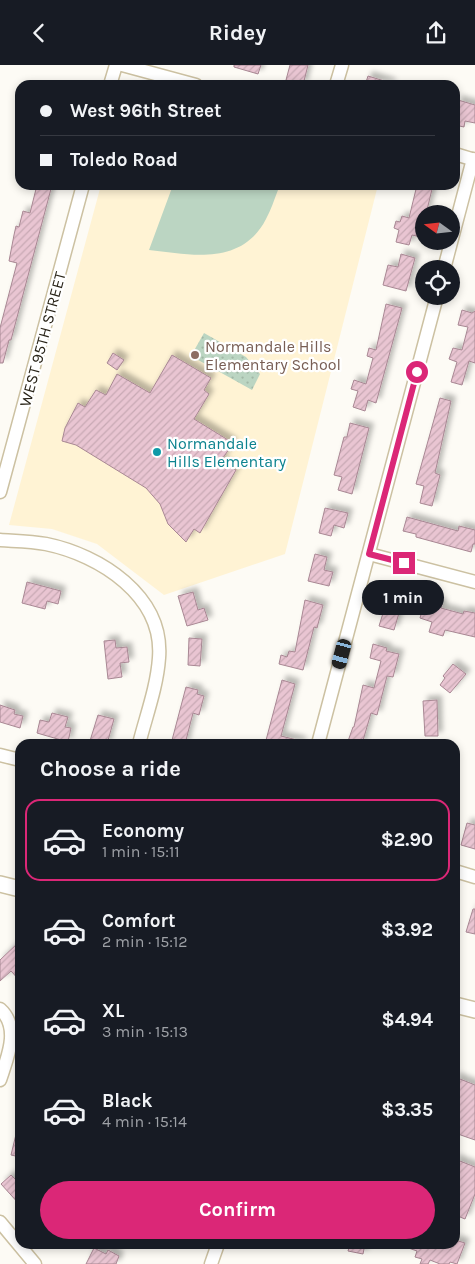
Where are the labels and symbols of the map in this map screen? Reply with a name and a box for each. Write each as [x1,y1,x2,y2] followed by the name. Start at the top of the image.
[415,205,460,250] north arrow
[15,270,70,409] street label: WEST 95TH STREET
[205,337,341,374] place label: Normandale Hills Elementary School
[189,349,201,361] marker: Normandale Hills Elementary School
[406,361,428,383] route start
[167,434,287,471] place label: Normandale Hills Elementary
[151,446,163,458] marker: Normandale Hills Elementary
[393,552,415,574] route end
[363,581,445,615] callout: 1 min
[330,638,353,670] car

